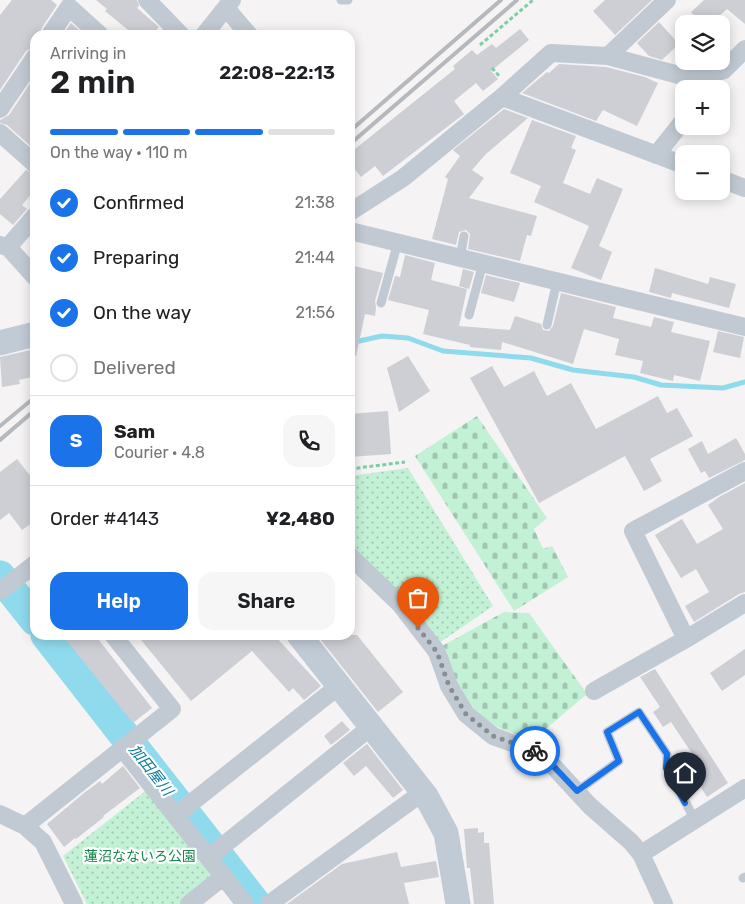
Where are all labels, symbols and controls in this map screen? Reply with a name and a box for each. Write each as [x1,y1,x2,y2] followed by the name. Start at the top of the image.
[675,15,730,200] map controls
[675,15,730,70] button: layers
[50,44,126,63] text: Arriving in
[219,61,335,84] text: 22:08–22:13
[50,63,135,101] text: 2 min
[675,80,730,135] button: +
[50,143,187,162] text: On the way · 110 m
[675,145,730,200] button: −
[50,189,78,217] icon: check
[93,191,184,214] text: Confirmed
[295,193,335,212] text: 21:38
[50,244,78,272] icon: check
[93,246,179,269] text: Preparing
[295,248,335,267] text: 21:44
[50,299,78,327] icon: check
[93,301,191,324] text: On the way
[296,303,335,322] text: 21:56
[93,356,176,379] text: Delivered
[283,415,335,467] button: phone
[114,420,155,443] text: Sam
[70,429,82,452] text: S
[114,443,205,462] text: Courier · 4.8
[50,507,159,530] text: Order #4143
[266,507,335,530] text: ¥2,480
[50,572,188,630] button: Help
[198,572,335,630] button: Share
[397,577,439,628] pin
[404,584,432,612] icon: bag
[510,726,560,776] courier
[521,737,549,765] icon: bike
[125,741,178,801] water label: 加田屋川
[664,752,706,803] pin
[671,759,699,787] icon: home
[84,848,196,865] park label: 蓮沼なないろ公園

